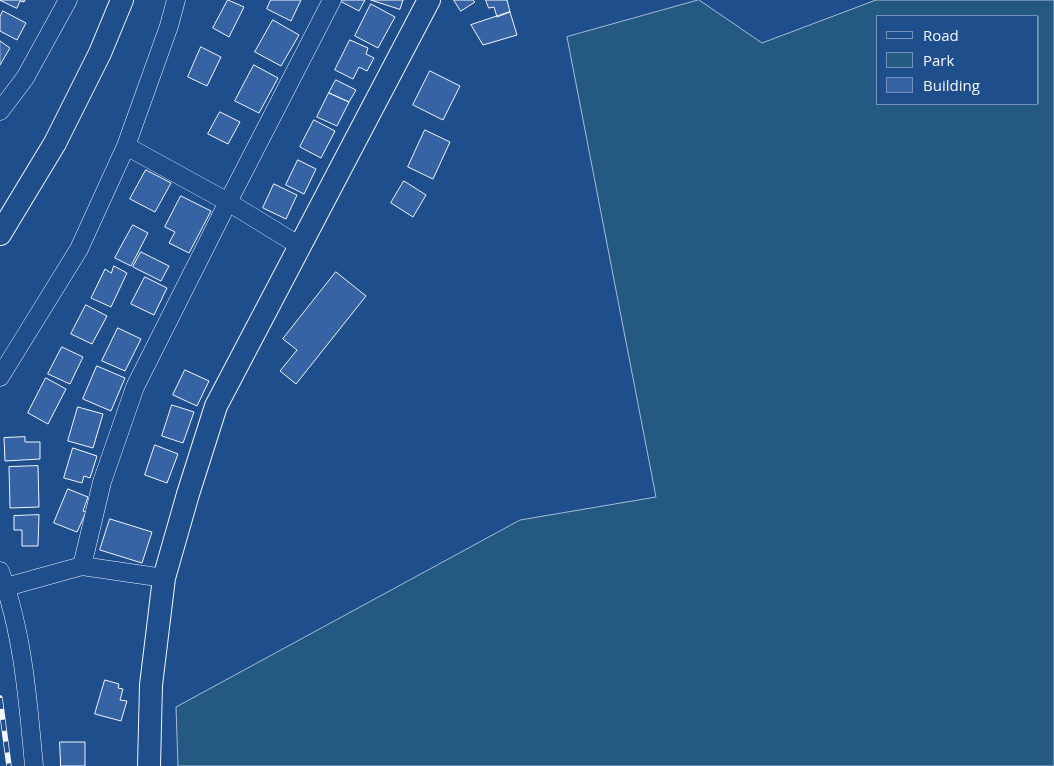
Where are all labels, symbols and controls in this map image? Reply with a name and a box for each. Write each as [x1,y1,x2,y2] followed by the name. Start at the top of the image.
[876,15,1039,105] legend
[923,25,959,45] text: Road
[923,50,954,70] text: Park
[923,75,980,95] text: Building

